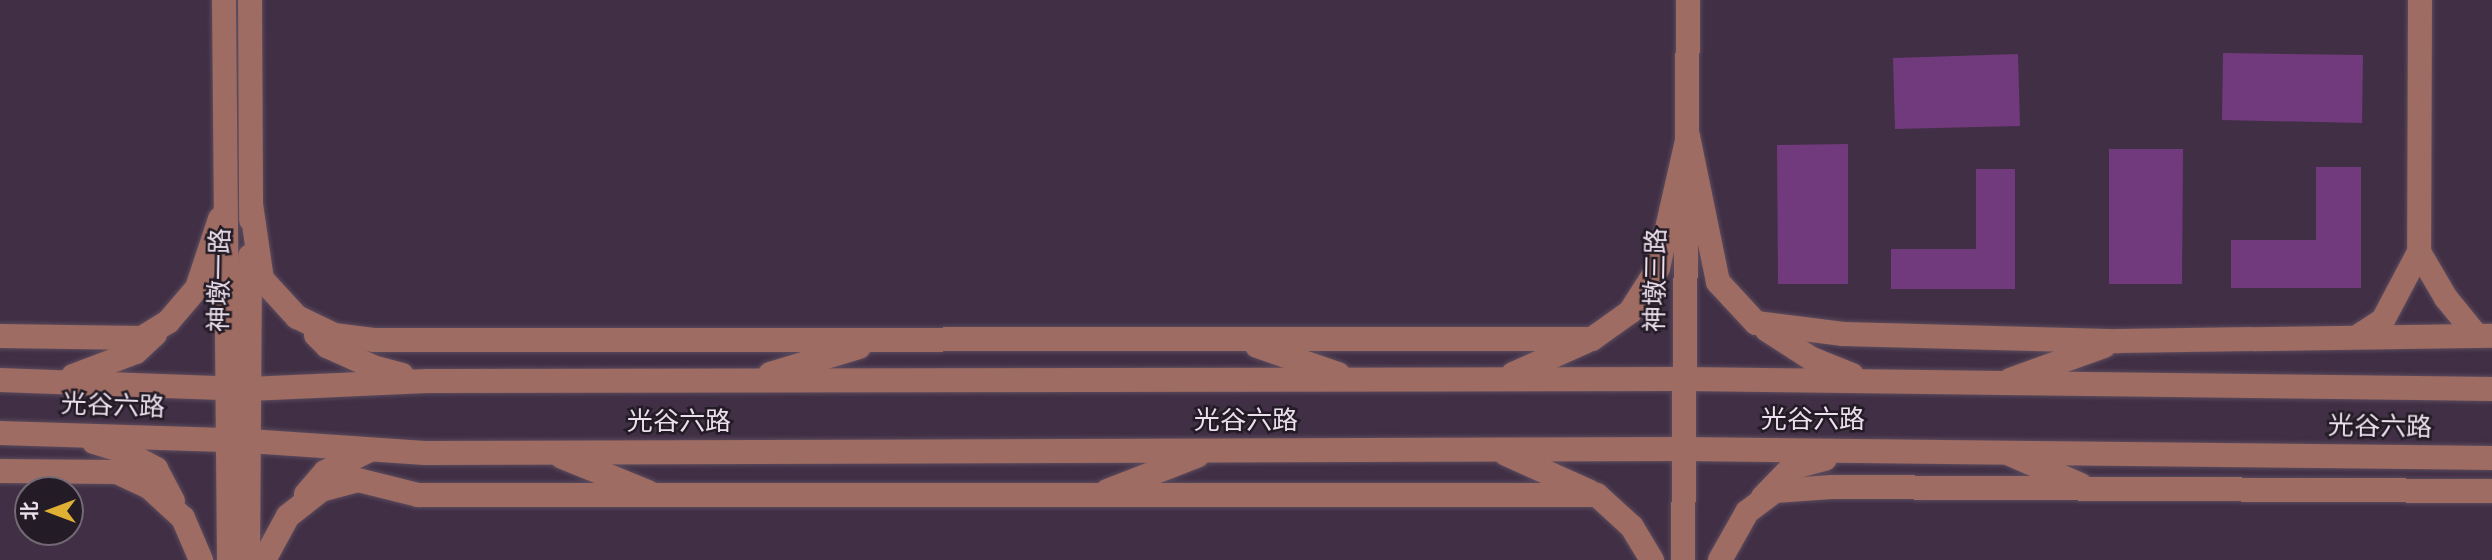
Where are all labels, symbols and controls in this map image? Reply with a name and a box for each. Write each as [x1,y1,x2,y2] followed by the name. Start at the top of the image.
[203,228,237,332] street label: 神墩一路
[1639,228,1673,332] street label: 神墩三路
[60,389,166,423] street label: 光谷六路
[1761,404,1865,436] street label: 光谷六路
[1194,405,1298,437] street label: 光谷六路
[627,406,731,438] street label: 光谷六路
[2328,410,2432,444] street label: 光谷六路
[14,476,84,546] north arrow
[19,502,41,521] text: 北

